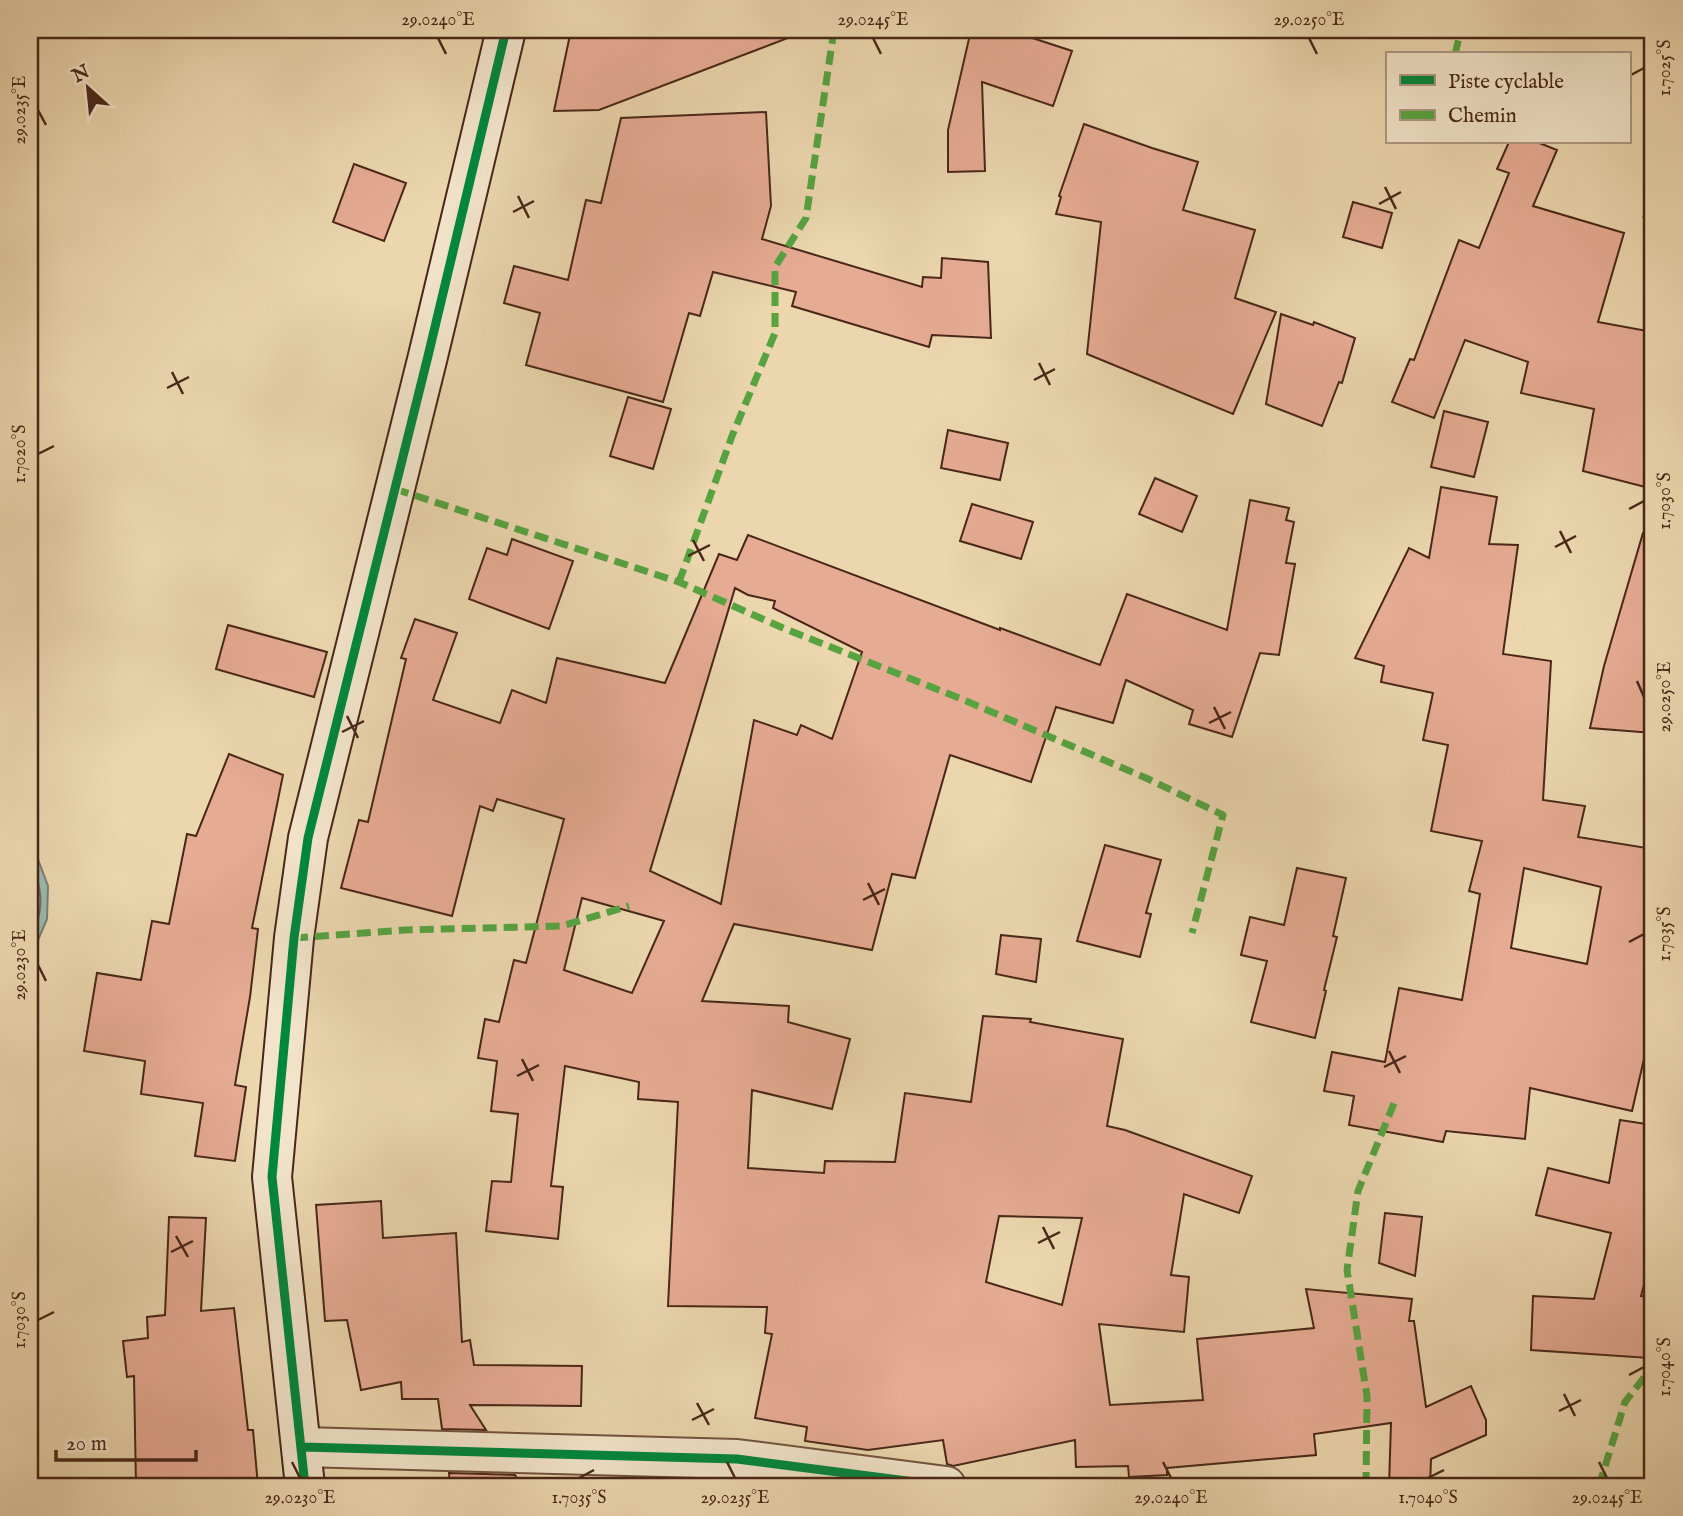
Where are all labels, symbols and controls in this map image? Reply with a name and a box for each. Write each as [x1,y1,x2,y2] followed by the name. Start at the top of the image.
[401,9,475,32] text: 29.0240°E
[838,9,908,32] text: 29.0245°E
[1274,9,1344,32] text: 29.0250°E
[1654,40,1677,96] text: 1.7025°S
[52,52,122,122] north arrow
[1386,52,1630,144] legend
[68,60,94,90] text: N
[1448,69,1564,96] text: Piste cyclable
[9,76,32,144] text: 29.0235°E
[1448,103,1517,130] text: Chemin
[9,424,32,484] text: 1.7020°S
[1654,472,1677,530] text: 1.7030°S
[1654,662,1677,732] text: 29.0250°E
[1654,906,1677,962] text: 1.7035°S
[9,929,32,1001] text: 29.0230°E
[9,1291,32,1349] text: 1.7030°S
[1654,1337,1677,1397] text: 1.7040°S
[56,1418,196,1462] scale bar
[66,1431,107,1458] text: 20 m
[264,1487,336,1510] text: 29.0230°E
[551,1487,607,1510] text: 1.7035°S
[701,1487,769,1510] text: 29.0235°E
[1134,1487,1208,1510] text: 29.0240°E
[1398,1487,1458,1510] text: 1.7040°S
[1572,1487,1642,1510] text: 29.0245°E

